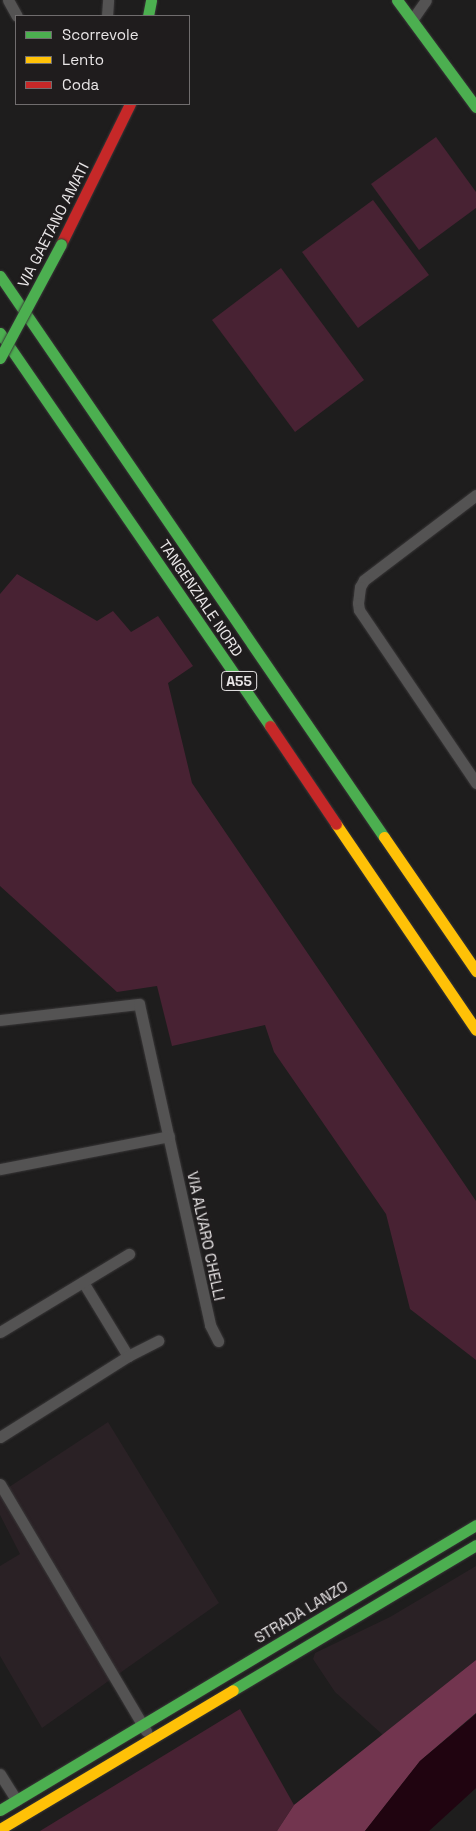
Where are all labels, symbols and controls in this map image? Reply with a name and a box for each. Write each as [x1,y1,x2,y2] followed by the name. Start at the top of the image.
[15,15,190,105] legend
[62,25,139,44] text: Scorrevole
[62,50,104,69] text: Lento
[62,75,99,94] text: Coda
[14,159,92,291] street label: VIA GAETANO AMATI
[155,536,247,660] street label: TANGENZIALE NORD
[220,669,258,692] road number: A55
[183,1170,229,1302] street label: VIA ALVARO CHELLI
[251,1577,351,1647] street label: STRADA LANZO

